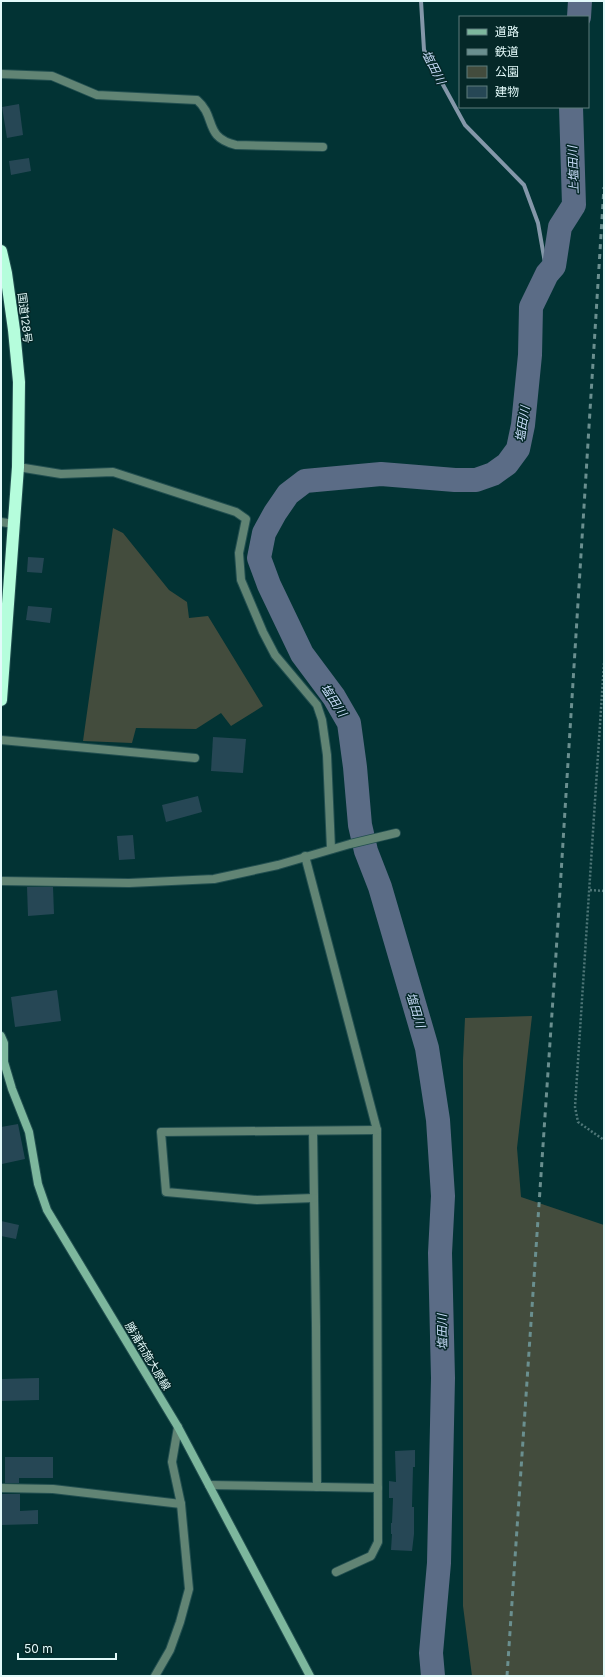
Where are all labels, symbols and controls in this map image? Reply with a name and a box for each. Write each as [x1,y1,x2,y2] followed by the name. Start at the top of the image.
[459,16,589,108] legend
[495,24,519,39] text: 道路
[495,44,519,59] text: 鉄道
[419,48,450,88] water label: 塩田川
[495,64,519,79] text: 公園
[495,84,519,99] text: 建物
[565,144,581,194] water label: 上塩田川
[15,292,35,344] street label: 国道128号
[512,403,533,443] water label: 塩田川
[318,681,351,721] water label: 塩田川
[404,991,429,1031] water label: 塩田川
[434,1312,450,1350] water label: 塩田川
[122,1319,174,1393] street label: 勝浦布施大原線
[18,1635,116,1661] scale bar
[24,1641,53,1656] text: 50 m

